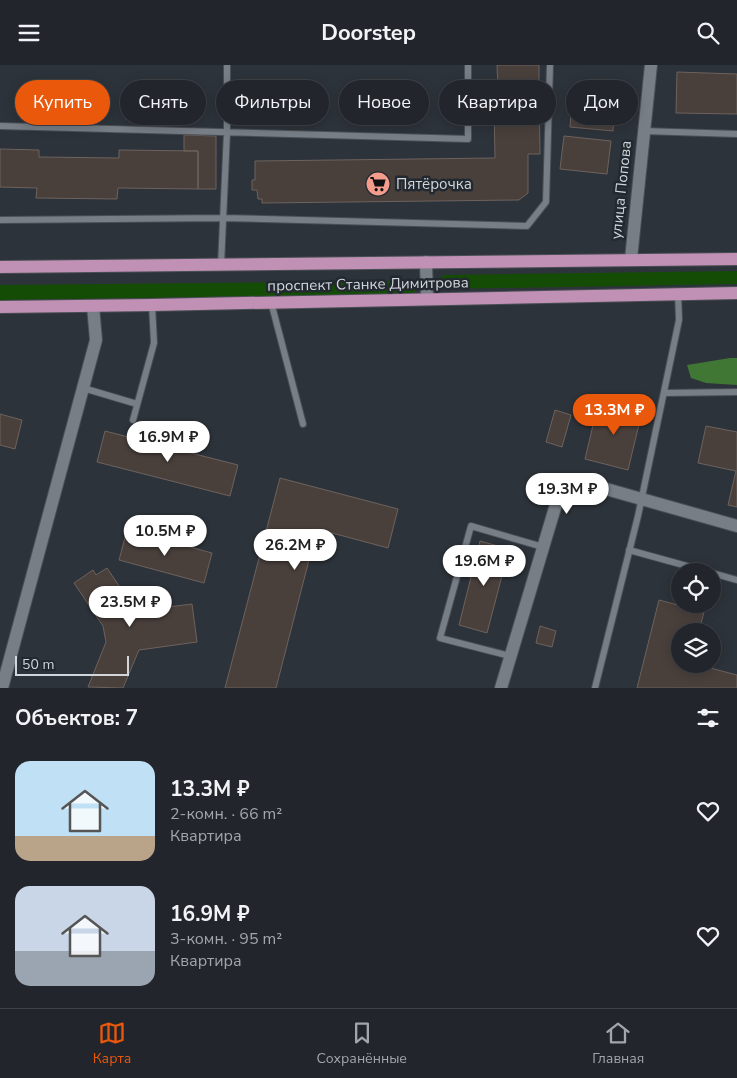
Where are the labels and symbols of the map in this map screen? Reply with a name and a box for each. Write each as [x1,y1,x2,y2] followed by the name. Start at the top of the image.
[606,140,636,240] street label: улица Попова
[365,171,391,197] supermarket icon: Пятёрочка
[396,174,472,194] place label: Пятёрочка
[267,272,469,296] street label: проспект Станке Димитрова
[568,393,660,436] pin: 13.3M ₽
[122,421,214,463] pin: 16.9M ₽
[521,473,613,515] pin: 19.3M ₽
[119,515,211,557] pin: 10.5M ₽
[249,529,341,571] pin: 26.2M ₽
[438,545,530,587] pin: 19.6M ₽
[84,585,176,628] pin: 23.5M ₽
[15,653,129,676] scale bar

